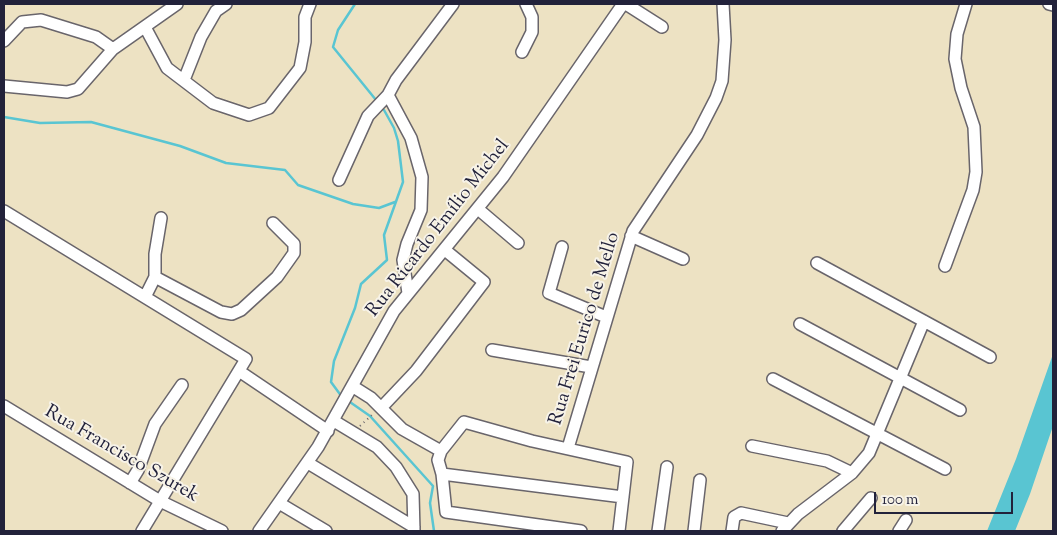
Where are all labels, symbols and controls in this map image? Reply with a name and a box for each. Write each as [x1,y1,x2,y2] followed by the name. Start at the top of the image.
[363,136,515,322] street label: Rua Ricardo Emílio Michel
[546,230,626,428] street label: Rua Frei Eurico de Mello
[40,402,202,508] street label: Rua Francisco Szurek
[877,482,1016,514] scale bar
[882,490,918,511] text: 100 m

